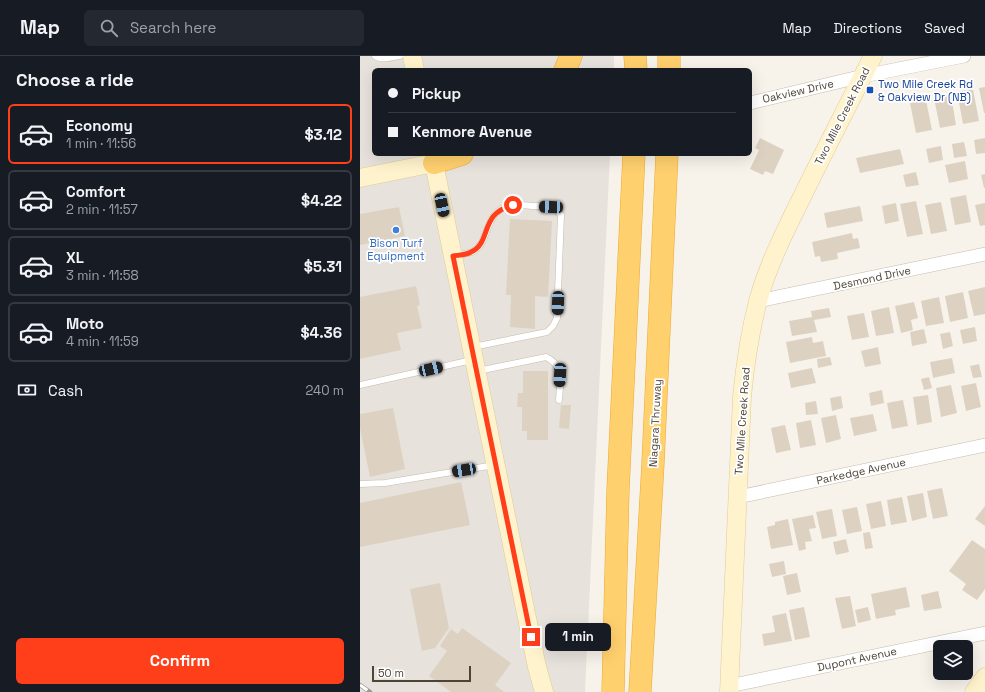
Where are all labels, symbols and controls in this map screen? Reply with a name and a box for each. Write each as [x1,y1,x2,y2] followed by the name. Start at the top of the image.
[84,10,364,46] search box
[20,15,60,40] text: Map
[98,17,120,39] icon: search
[130,18,216,37] text: Search here
[782,19,812,37] text: Map
[834,19,902,37] text: Directions
[924,19,965,37] text: Saved
[811,65,873,167] street label: Two Mile Creek Road
[16,68,134,91] text: Choose a ride
[761,76,835,106] street label: Oakview Drive
[878,77,973,104] place label: Two Mile Creek Rd & Oakview Dr (NB)
[412,84,461,103] text: Pickup
[865,85,875,95] marker: Two Mile Creek Rd & Oakview Dr (NB)
[18,116,54,152] icon: car
[66,116,133,135] text: Economy
[412,122,532,141] text: Kenmore Avenue
[304,125,342,144] text: $3.12
[66,135,136,152] text: 1 min · 11:56
[18,182,54,218] icon: car
[66,182,126,201] text: Comfort
[301,191,342,210] text: $4.22
[434,192,450,218] car
[504,196,522,214] route start
[66,201,138,218] text: 2 min · 11:57
[539,201,563,213] car
[391,225,401,235] marker: Bison Turf Equipment
[367,236,425,263] place label: Bison Turf Equipment
[18,248,54,284] icon: car
[66,248,84,267] text: XL
[304,257,342,276] text: $5.31
[832,263,912,293] street label: Desmond Drive
[66,267,139,284] text: 3 min · 11:58
[552,291,564,315] car
[18,314,54,350] icon: car
[66,314,104,333] text: Moto
[301,323,342,342] text: $4.36
[66,333,139,350] text: 4 min · 11:59
[418,360,444,378] car
[553,363,567,387] car
[731,367,753,475] street label: Two Mile Creek Road
[16,379,38,401] icon: cash
[646,379,664,467] street label: Niagara Thruway
[48,381,83,400] text: Cash
[306,382,344,399] text: 240 m
[815,455,907,487] street label: Parkedge Avenue
[451,462,477,478] car
[545,623,611,651] callout: 1 min
[522,628,540,646] route end
[562,628,594,645] text: 1 min
[16,638,344,684] button: Confirm
[933,640,973,680] map controls
[933,640,973,680] button: layers
[816,644,898,674] street label: Dupont Avenue
[372,664,471,683] scale bar
[378,666,404,680] text: 50 m

